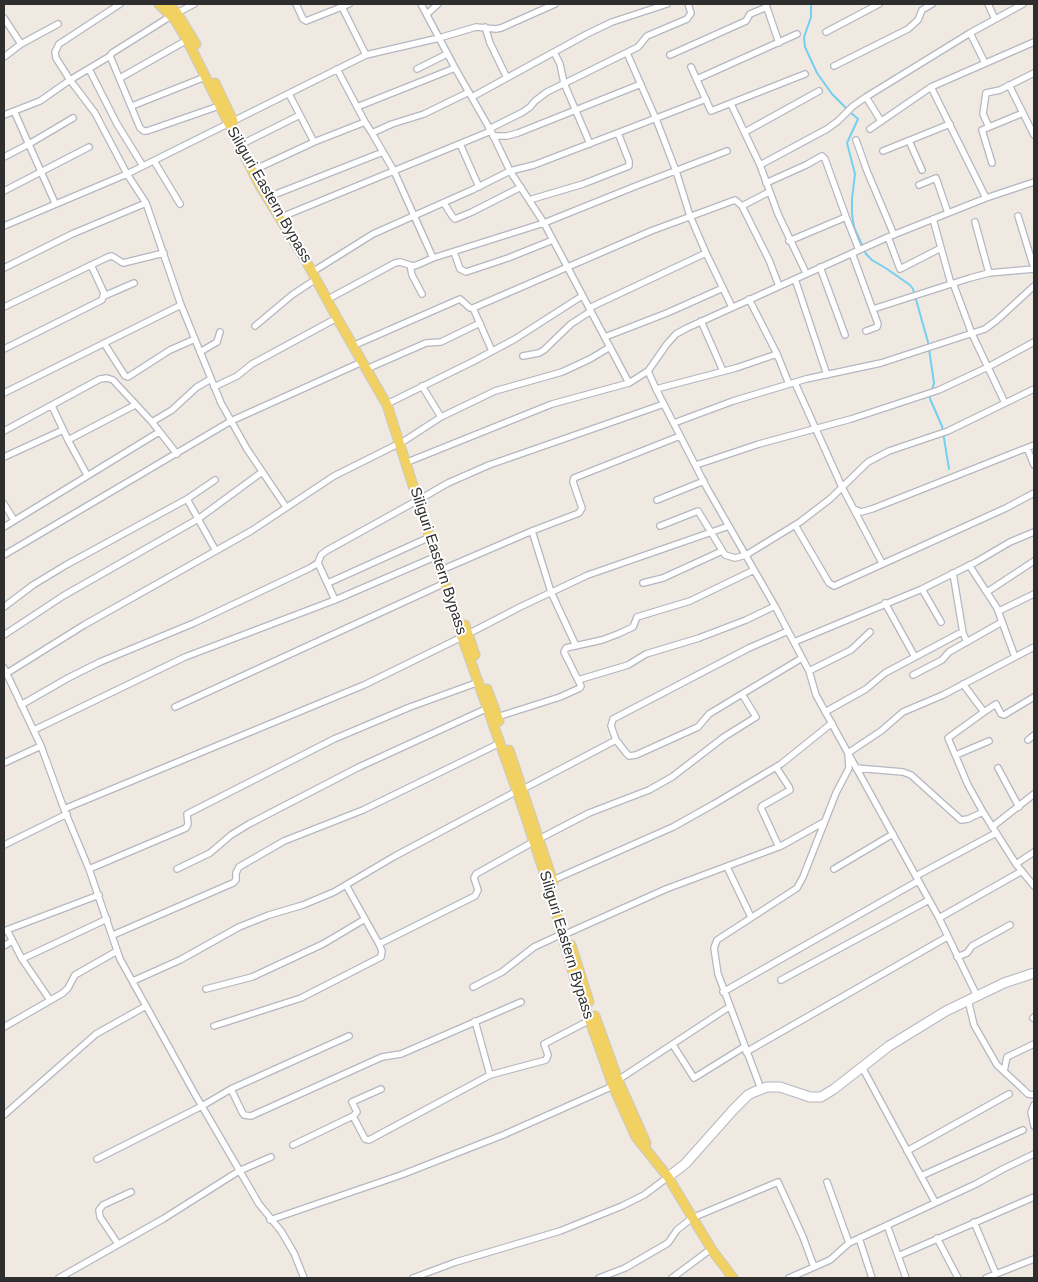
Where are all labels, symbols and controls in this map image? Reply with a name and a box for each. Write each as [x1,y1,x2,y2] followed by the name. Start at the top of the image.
[223,124,315,266] street label: Siliguri Eastern Bypass
[406,485,470,637] street label: Siliguri Eastern Bypass
[535,869,597,1021] street label: Siliguri Eastern Bypass

